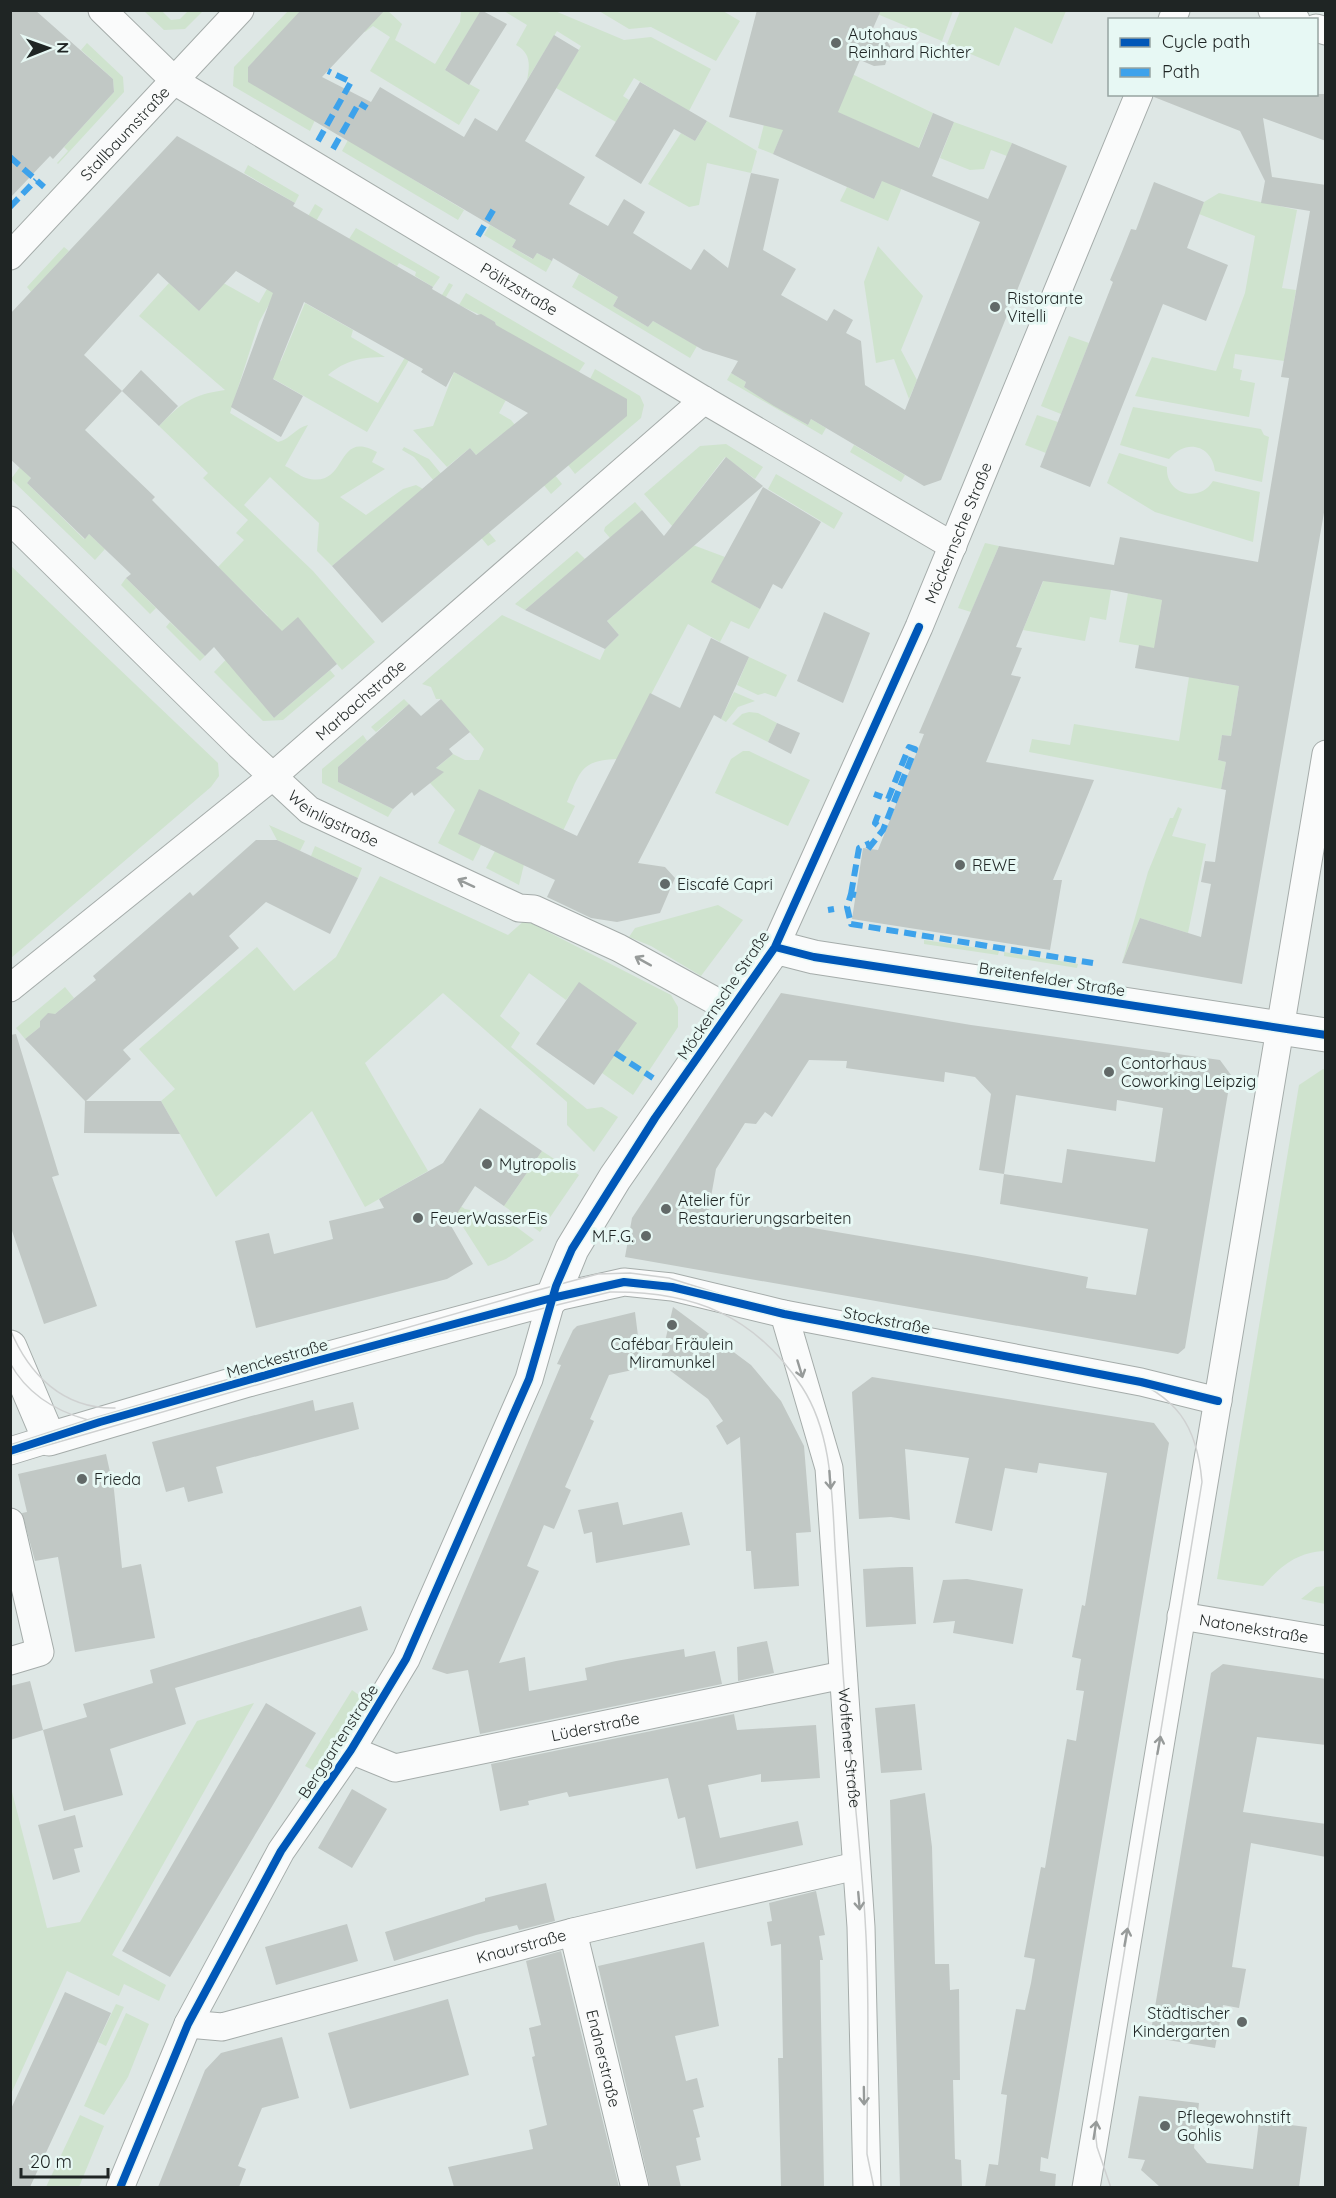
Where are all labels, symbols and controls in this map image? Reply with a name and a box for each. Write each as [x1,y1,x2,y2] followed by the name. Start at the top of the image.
[18,18,78,78] north arrow
[1108,18,1318,96] legend
[848,24,971,62] place label: Autohaus Reinhard Richter
[1162,30,1250,53] text: Cycle path
[829,36,843,50] marker: Autohaus Reinhard Richter
[53,42,73,54] text: N
[1162,60,1200,83] text: Path
[76,82,174,185] street label: Stallbaumstraße
[477,258,562,320] street label: Pölitzstraße
[1007,288,1083,326] place label: Ristorante Vitelli
[988,300,1002,314] marker: Ristorante Vitelli
[920,459,996,606] street label: Möckernsche Straße
[311,655,410,744] street label: Marbachstraße
[284,786,382,851] street label: Weinligstraße
[972,855,1016,875] place label: REWE
[953,858,967,872] marker: REWE
[677,874,773,894] place label: Eiscafé Capri
[457,877,475,889] one-way arrow
[658,877,672,891] marker: Eiscafé Capri
[673,927,773,1063] street label: Möckernsche Straße
[635,955,652,967] one-way arrow
[977,958,1127,1000] street label: Breitenfelder Straße
[1121,1053,1256,1091] place label: Contorhaus Coworking Leipzig
[1102,1065,1116,1079] marker: Contorhaus Coworking Leipzig
[499,1154,576,1174] place label: Mytropolis
[480,1157,494,1171] marker: Mytropolis
[678,1190,852,1228] place label: Atelier für Restaurierungsarbeiten
[659,1202,673,1216] marker: Atelier für Restaurierungsarbeiten
[430,1208,547,1228] place label: FeuerWasserEis
[411,1211,425,1225] marker: FeuerWasserEis
[592,1226,634,1246] place label: M.F.G.
[639,1229,653,1243] marker: M.F.G.
[842,1302,932,1338] street label: Stockstraße
[665,1318,679,1332] marker: Cafébar Fräulein Miramunkel
[224,1334,330,1382] street label: Menckestraße
[610,1334,734,1372] place label: Cafébar Fräulein Miramunkel
[796,1359,807,1378] one-way arrow
[94,1469,141,1489] place label: Frieda
[825,1470,836,1490] one-way arrow
[75,1472,89,1486] marker: Frieda
[1198,1609,1310,1647] street label: Natonekstraße
[294,1680,382,1802] street label: Berggartenstraße
[834,1687,866,1809] street label: Wolfener Straße
[549,1708,641,1745] street label: Lüderstraße
[1154,1736,1165,1755] one-way arrow
[854,1891,865,1911] one-way arrow
[474,1924,568,1968] street label: Knaurstraße
[1121,1928,1132,1948] one-way arrow
[1132,2003,1230,2041] place label: Städtischer Kindergarten
[582,2007,625,2109] street label: Endnerstraße
[1235,2015,1249,2029] marker: Städtischer Kindergarten
[858,2086,870,2106] one-way arrow
[1177,2107,1291,2145] place label: Pflegewohnstift Gohlis
[1158,2119,1172,2133] marker: Pflegewohnstift Gohlis
[1089,2120,1100,2140] one-way arrow
[21,2141,108,2179] scale bar
[30,2150,72,2173] text: 20 m

